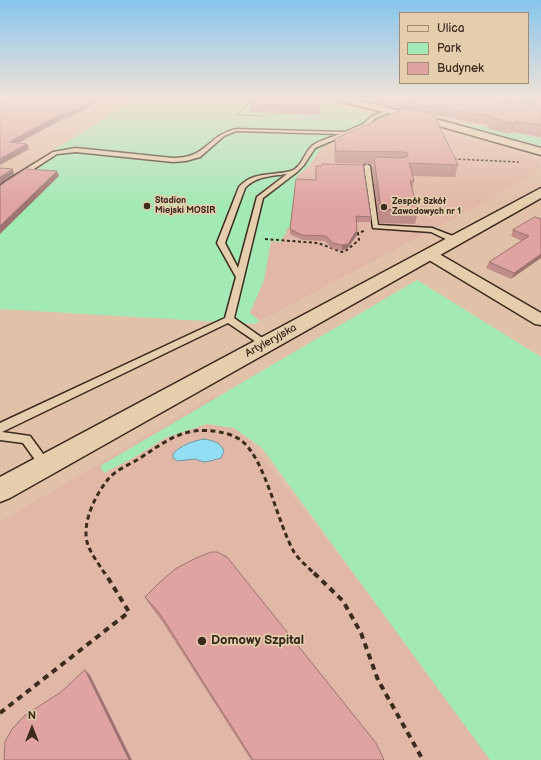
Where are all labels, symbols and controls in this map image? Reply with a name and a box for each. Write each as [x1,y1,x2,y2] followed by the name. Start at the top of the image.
[399,12,529,84] legend
[437,21,464,36] text: Ulica
[437,41,461,56] text: Park
[437,61,484,76] text: Budynek
[155,196,215,217] place label: Stadion Miejski MOSIR
[392,197,461,218] place label: Zespół Szkół Zawodowych nr 1
[142,201,152,211] marker: Stadion Miejski MOSIR
[379,202,389,212] marker: Zespół Szkół Zawodowych nr 1
[243,321,299,361] street label: Artyleryjska
[211,633,304,649] place label: Domowy Szpital
[196,635,208,647] marker: Domowy Szpital
[12,708,52,748] north arrow
[28,709,36,722] text: N

